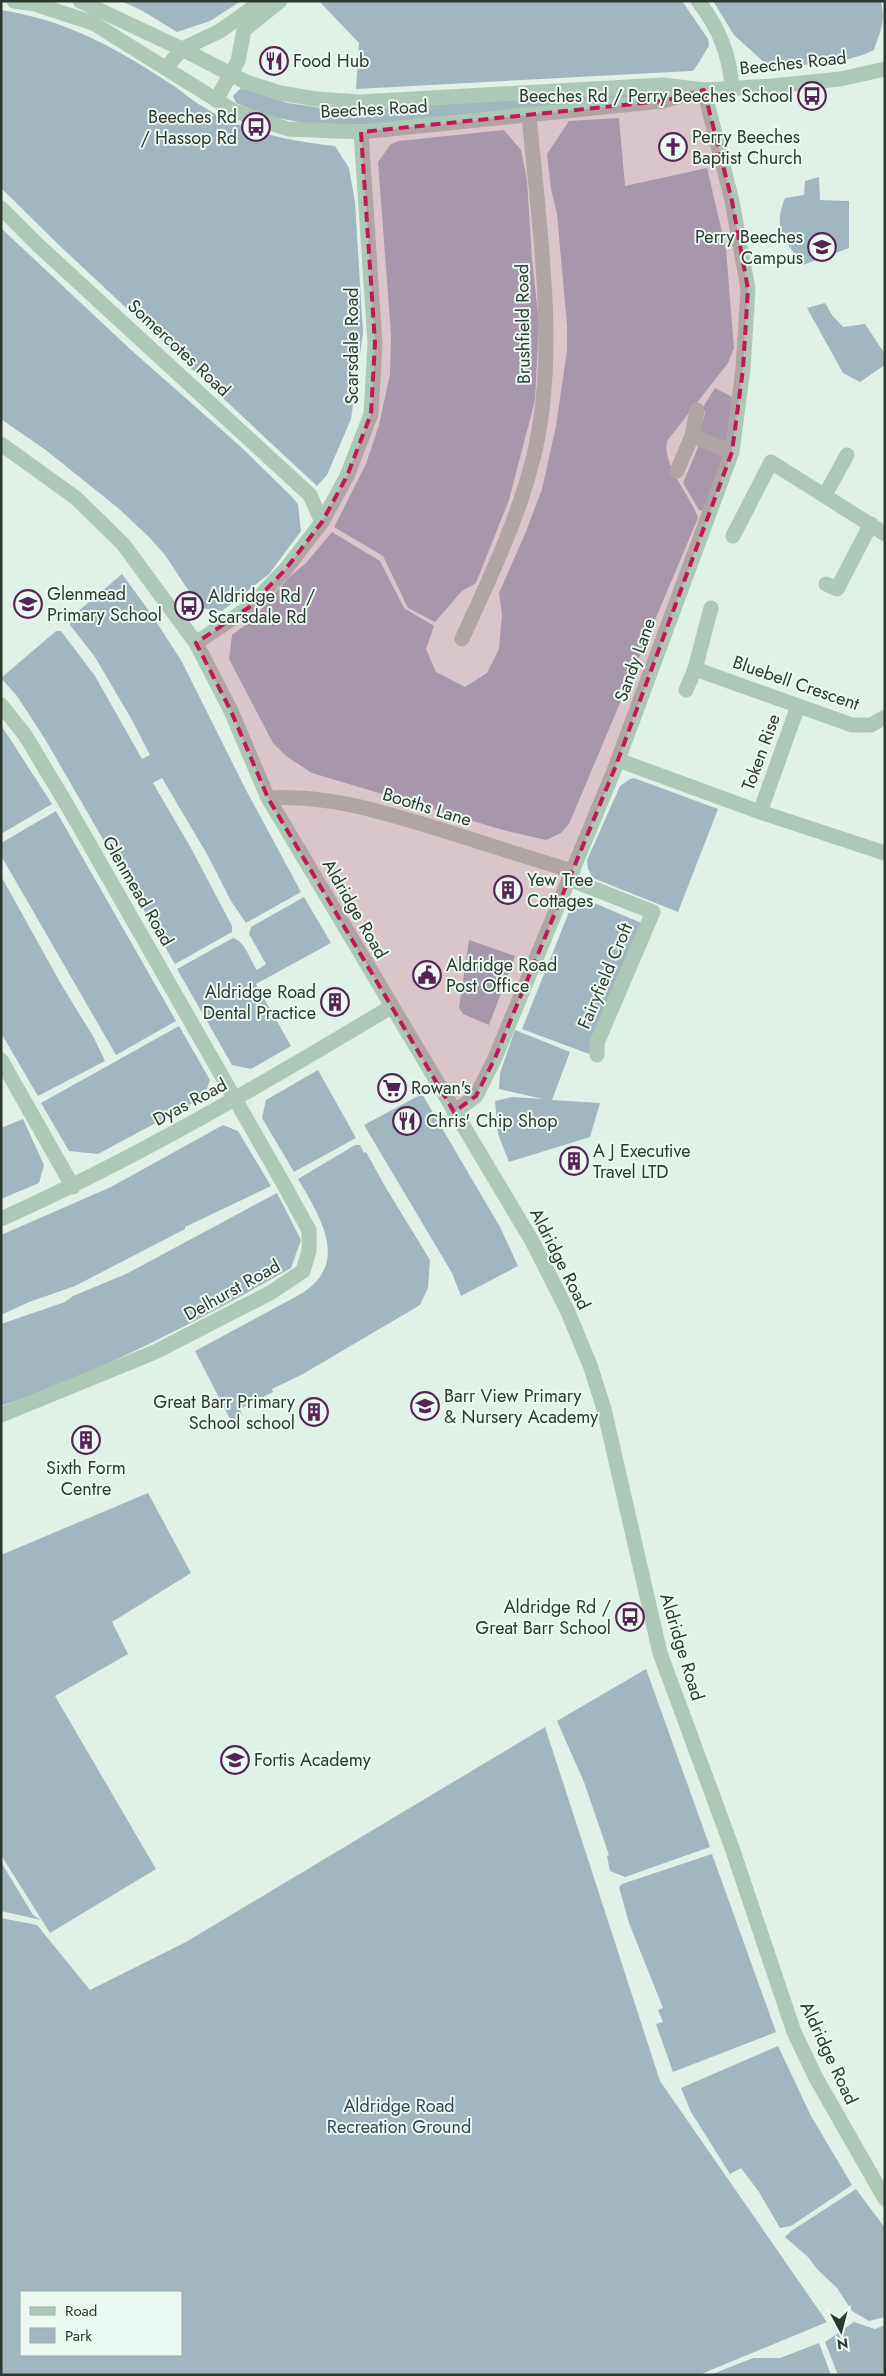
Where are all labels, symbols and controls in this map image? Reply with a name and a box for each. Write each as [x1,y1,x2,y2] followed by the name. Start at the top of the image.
[738,44,848,82] street label: Beeches Road
[259,46,289,76] restaurant icon: Food Hub
[293,48,369,74] place label: Food Hub
[797,81,827,111] bus stop icon: Beeches Rd / Perry Beeches School
[519,83,793,109] place label: Beeches Rd / Perry Beeches School
[320,93,428,125] street label: Beeches Road
[140,104,237,151] place label: Beeches Rd / Hassop Rd
[241,112,271,142] bus stop icon: Beeches Rd / Hassop Rd
[692,124,802,171] place label: Perry Beeches Baptist Church
[658,132,688,162] church icon: Perry Beeches Baptist Church
[695,224,803,271] place label: Perry Beeches Campus
[807,232,837,262] school or university icon: Perry Beeches Campus
[509,264,537,384] street label: Brushfield Road
[339,287,365,405] street label: Scarsdale Road
[122,293,236,403] street label: Somercotes Road
[47,581,162,628] place label: Glenmead Primary School
[208,583,315,630] place label: Aldridge Rd / Scarsdale Rd
[13,589,43,619] school or university icon: Glenmead Primary School
[174,591,204,621] bus stop icon: Aldridge Rd / Scarsdale Rd
[608,615,662,705] street label: Sandy Lane
[729,649,864,717] street label: Bluebell Crescent
[735,710,787,794] street label: Token Rise
[379,781,475,833] street label: Booths Lane
[96,831,180,951] street label: Glenmead Road
[316,854,394,964] street label: Aldridge Road
[527,867,593,914] place label: Yew Tree Cottages
[493,875,523,905] building icon: Yew Tree Cottages
[571,918,639,1033] street label: Fairyfield Croft
[446,952,557,999] place label: Aldridge Road Post Office
[412,960,442,990] public building icon: Aldridge Road Post Office
[203,979,316,1026] place label: Aldridge Road Dental Practice
[320,987,350,1017] building icon: Aldridge Road Dental Practice
[148,1072,232,1132] street label: Dyas Road
[377,1073,407,1103] supermarket icon: Rowan's
[411,1075,471,1101] place label: Rowan's
[392,1106,422,1136] restaurant icon: Chris' Chip Shop
[426,1108,557,1134] place label: Chris' Chip Shop
[593,1138,690,1185] place label: A J Executive Travel LTD
[559,1146,589,1176] building icon: A J Executive Travel LTD
[523,1204,597,1314] street label: Aldridge Road
[179,1253,285,1327] street label: Delhurst Road
[444,1383,598,1430] place label: Barr View Primary & Nursery Academy
[153,1389,295,1436] place label: Great Barr Primary School school
[410,1391,440,1421] school or university icon: Barr View Primary & Nursery Academy
[299,1397,329,1427] building icon: Great Barr Primary School school
[71,1425,101,1455] building icon: Sixth Form Centre
[46,1455,126,1502] place label: Sixth Form Centre
[653,1590,711,1704] street label: Aldridge Road
[475,1594,611,1641] place label: Aldridge Rd / Great Barr School
[615,1602,645,1632] bus stop icon: Aldridge Rd / Great Barr School
[220,1745,250,1775] school or university icon: Fortis Academy
[254,1747,371,1773] place label: Fortis Academy
[794,1997,864,2109] street label: Aldridge Road
[327,2093,471,2140] park label: Aldridge Road Recreation Ground
[20,2291,182,2356] legend
[65,2300,97,2322] text: Road
[816,2306,866,2356] north arrow
[65,2325,92,2347] text: Park
[836,2333,849,2355] text: N

